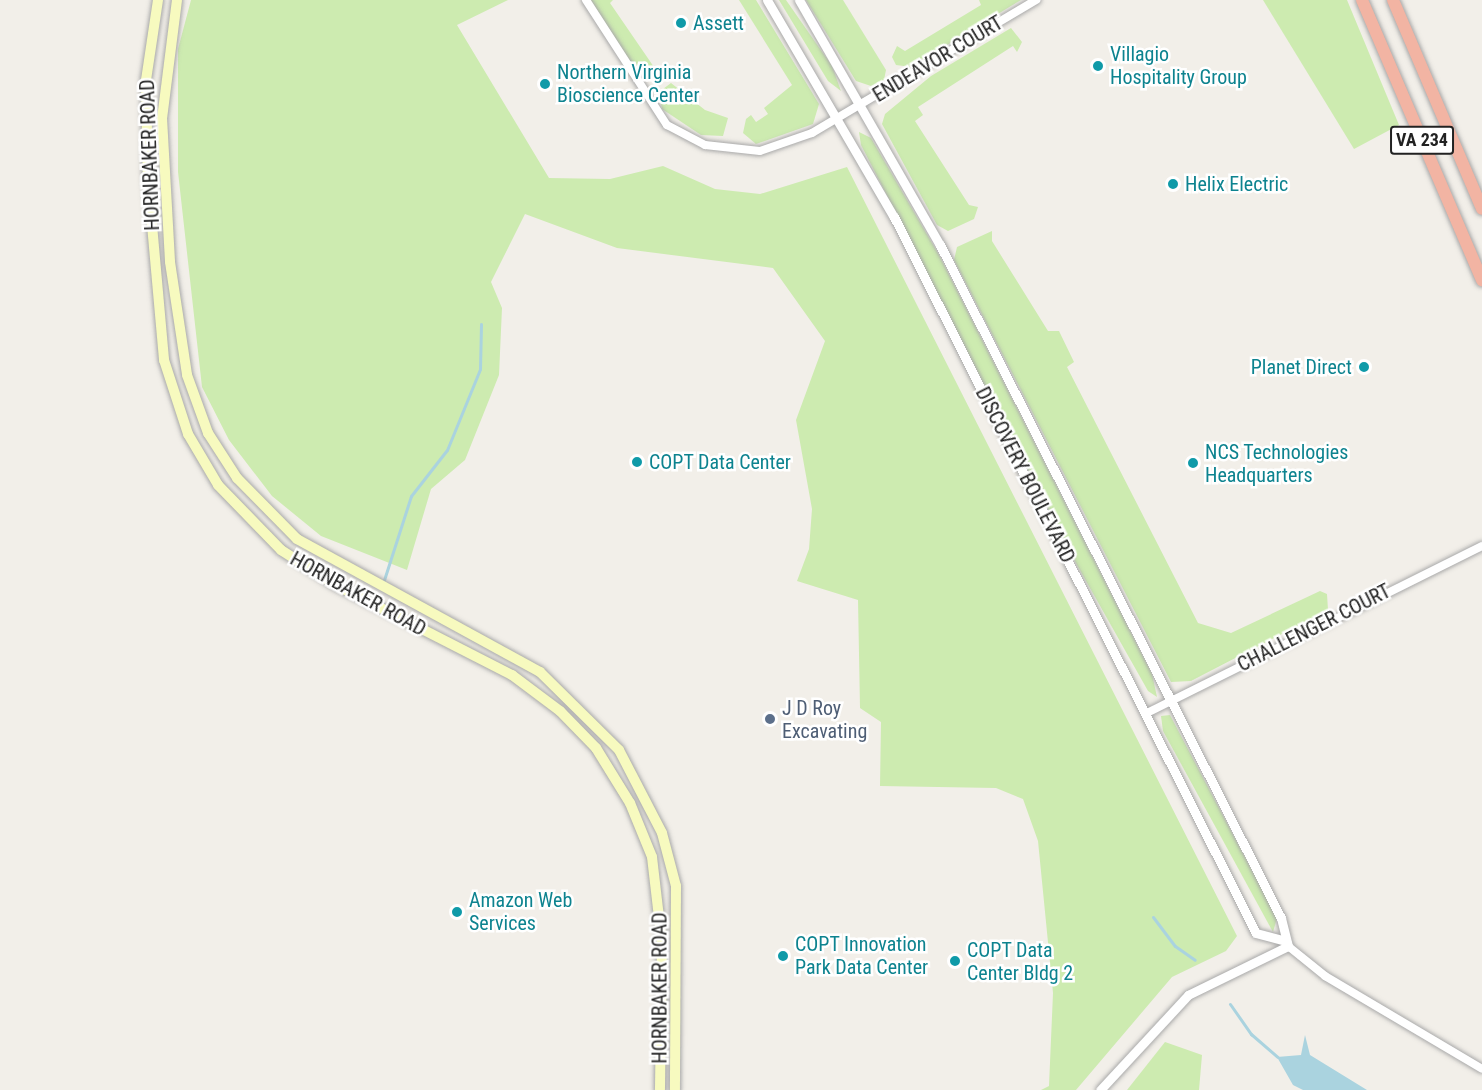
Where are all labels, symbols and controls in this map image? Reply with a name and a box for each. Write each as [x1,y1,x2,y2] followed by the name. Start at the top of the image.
[693,11,744,35] place label: Assett
[869,11,1007,107] street label: ENDEAVOR COURT
[674,16,688,30] marker: Assett
[1110,42,1247,89] place label: Villagio Hospitality Group
[1091,59,1105,73] marker: Villagio Hospitality Group
[557,60,700,107] place label: Northern Virginia Bioscience Center
[538,77,552,91] marker: Northern Virginia Bioscience Center
[135,79,165,231] street label: HORNBAKER ROAD
[1389,125,1455,155] road number: VA 234
[1185,172,1288,196] place label: Helix Electric
[1166,177,1180,191] marker: Helix Electric
[1251,355,1352,379] place label: Planet Direct
[1357,360,1371,374] marker: Planet Direct
[970,383,1080,567] street label: DISCOVERY BOULEVARD
[1205,440,1349,487] place label: NCS Technologies Headquarters
[649,450,791,474] place label: COPT Data Center
[630,455,644,469] marker: COPT Data Center
[1186,456,1200,470] marker: NCS Technologies Headquarters
[286,547,430,641] street label: HORNBAKER ROAD
[1233,579,1395,677] street label: CHALLENGER COURT
[782,696,867,743] place label: J D Roy Excavating
[763,712,777,726] marker: J D Roy Excavating
[469,888,572,935] place label: Amazon Web Services
[450,905,464,919] marker: Amazon Web Services
[648,912,672,1064] street label: HORNBAKER ROAD
[795,933,928,980] place label: COPT Innovation Park Data Center
[967,938,1073,985] place label: COPT Data Center Bldg 2
[776,949,790,963] marker: COPT Innovation Park Data Center
[948,954,962,968] marker: COPT Data Center Bldg 2

